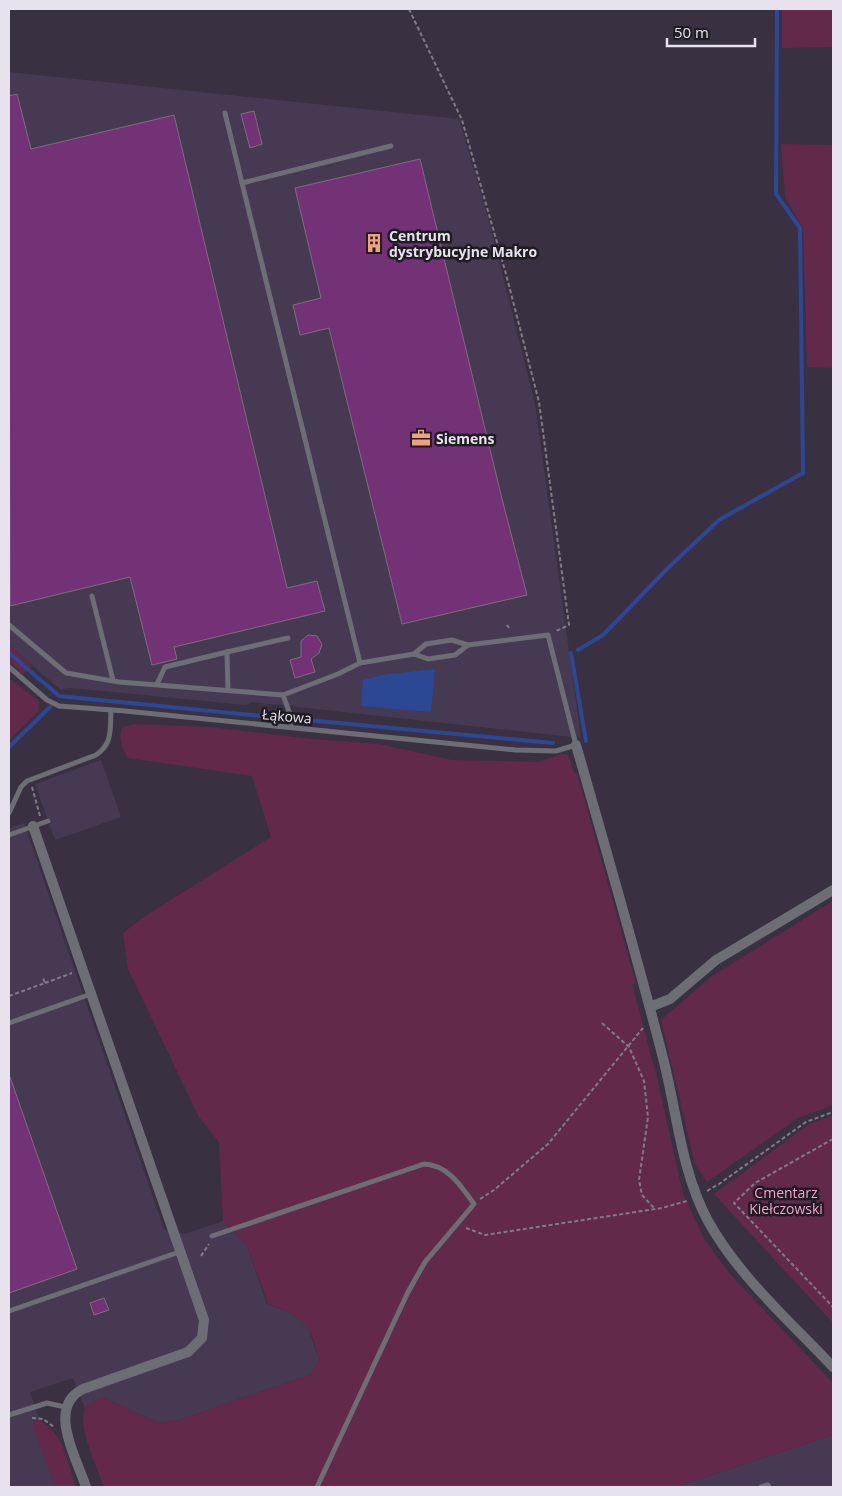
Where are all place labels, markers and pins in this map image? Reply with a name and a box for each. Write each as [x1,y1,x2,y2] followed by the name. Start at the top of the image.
[389,226,537,261] place label: Centrum dystrybucyjne Makro
[363,232,385,254] building icon: Centrum dystrybucyjne Makro
[410,427,432,449] office icon: Siemens
[436,429,494,448] place label: Siemens

